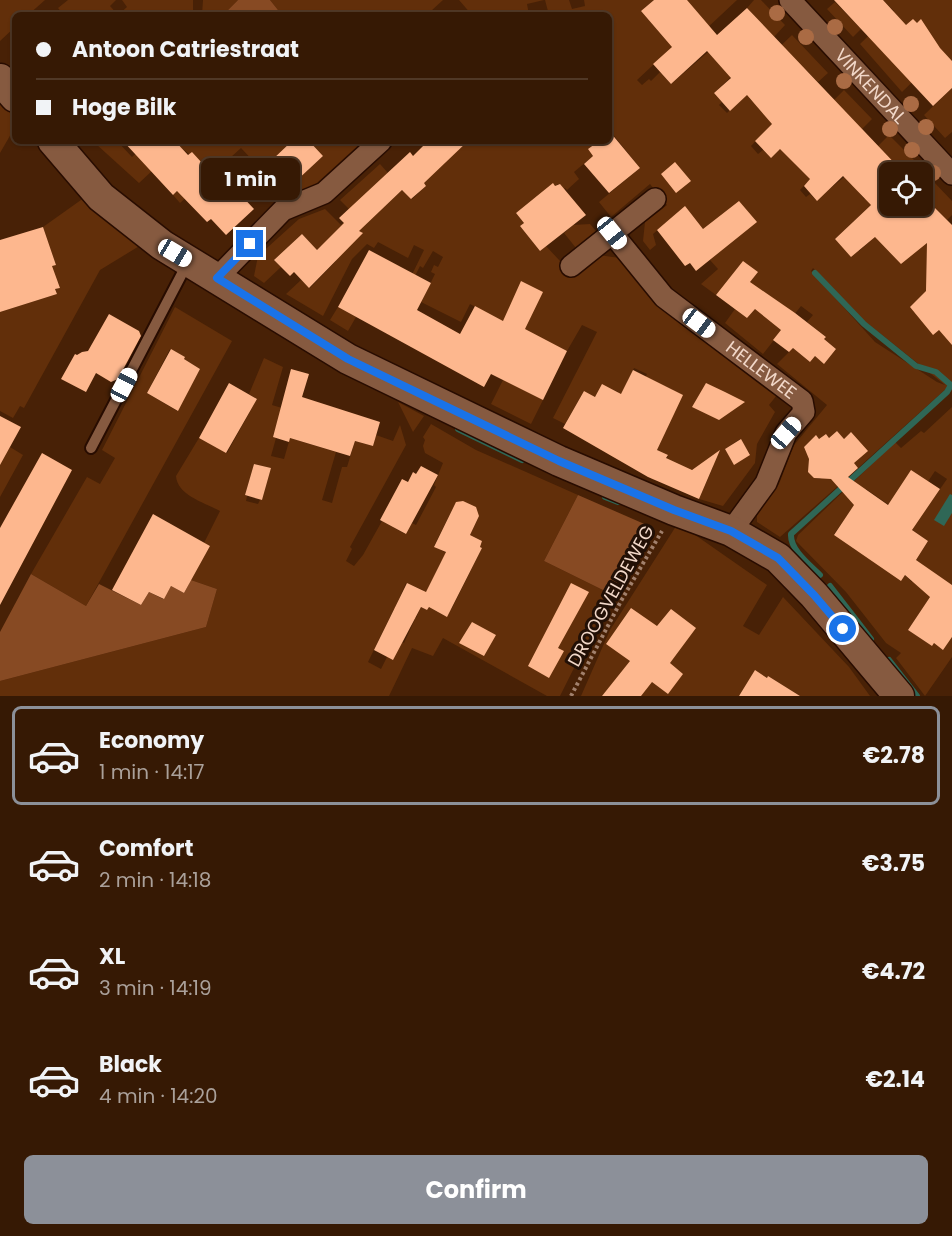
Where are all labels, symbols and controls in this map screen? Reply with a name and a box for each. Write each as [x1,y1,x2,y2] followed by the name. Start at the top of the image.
[72,34,299,65] text: Antoon Catriestraat
[829,43,912,129] street label: VINKENDAL
[72,92,176,123] text: Hoge Bilk
[200,157,300,199] callout: 1 min
[879,162,933,216] map controls
[879,162,933,216] button: locate
[224,165,277,193] text: 1 min
[594,213,630,253] car
[236,230,263,257] route end
[155,236,195,270] car
[679,305,719,341] car
[721,335,802,405] street label: HELLEWEE
[108,365,140,405] car
[767,414,805,452] car
[561,521,660,671] street label: DROOGVELDEWEG
[829,615,856,642] route start
[99,725,204,756] text: Economy
[27,729,81,783] icon: car
[863,740,925,771] text: €2.78
[99,758,205,786] text: 1 min · 14:17
[99,833,193,864] text: Comfort
[27,837,81,891] icon: car
[862,848,925,879] text: €3.75
[99,866,211,894] text: 2 min · 14:18
[99,941,125,972] text: XL
[27,945,81,999] icon: car
[862,956,925,987] text: €4.72
[99,974,212,1002] text: 3 min · 14:19
[99,1049,162,1080] text: Black
[27,1053,81,1107] icon: car
[866,1064,925,1095] text: €2.14
[99,1082,217,1110] text: 4 min · 14:20
[24,1155,928,1224] button: Confirm

